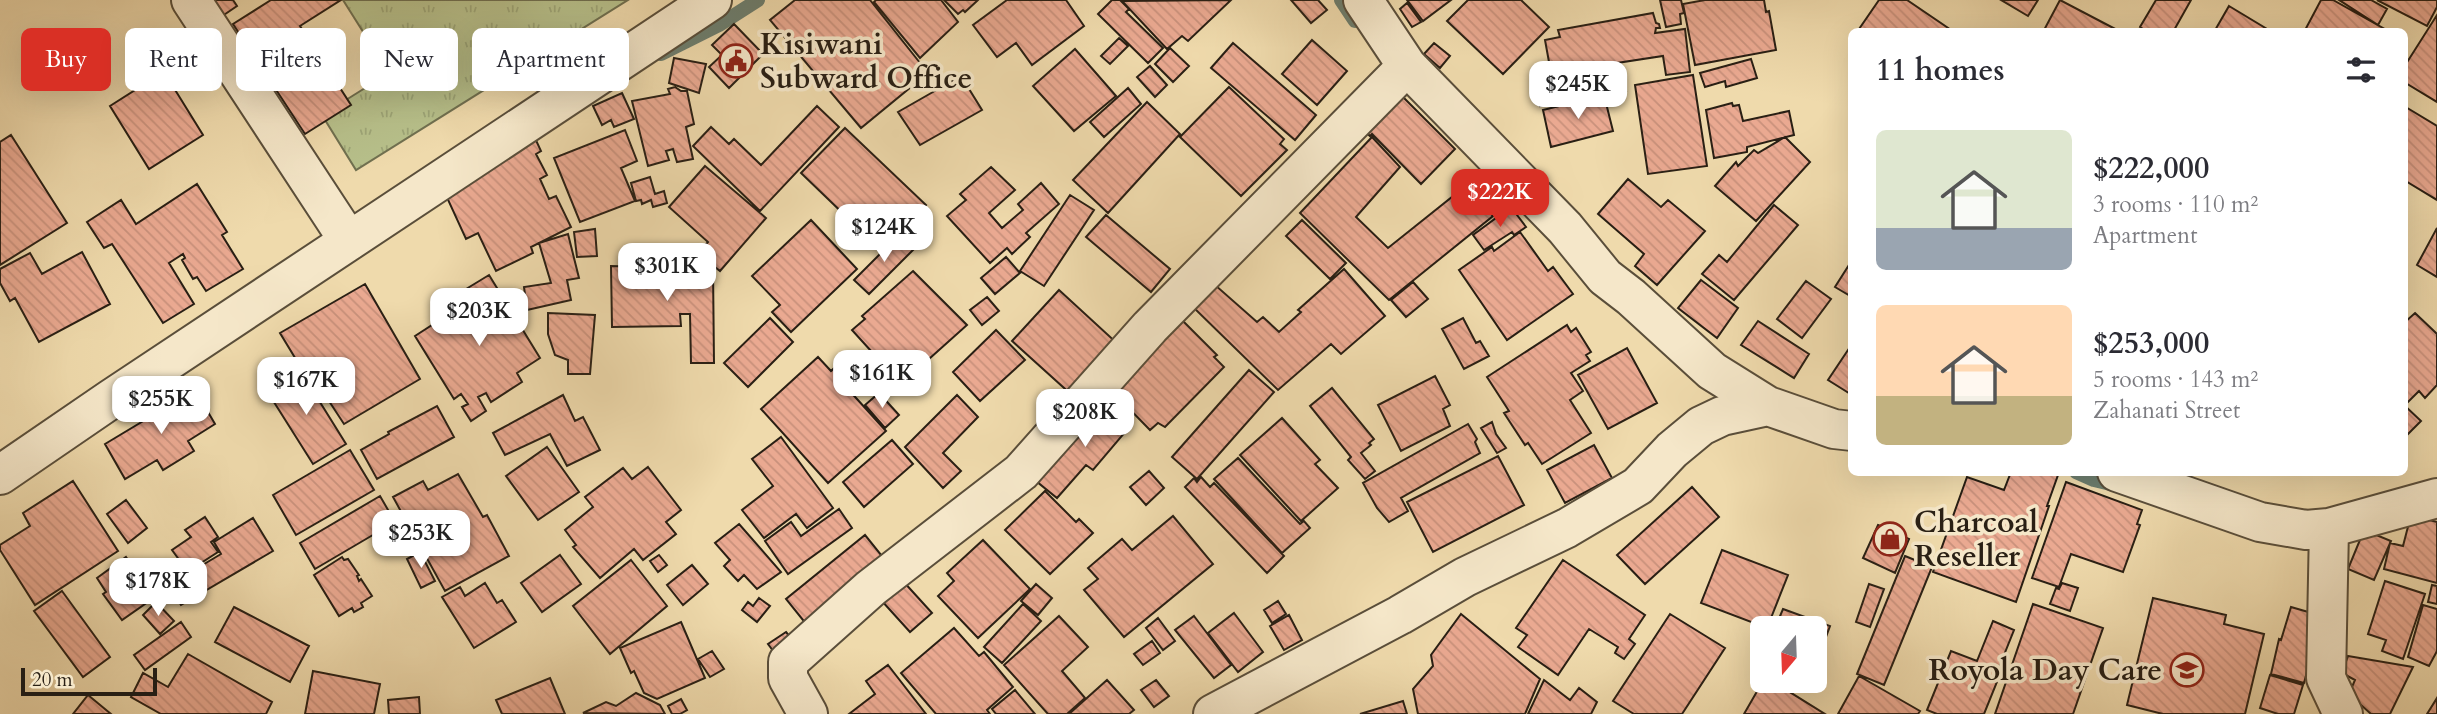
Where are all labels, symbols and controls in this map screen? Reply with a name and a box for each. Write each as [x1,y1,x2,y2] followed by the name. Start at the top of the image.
[760,24,972,99] place label: Kisiwani Subward Office
[21,28,111,91] chip: Buy
[125,28,222,91] chip: Rent
[236,28,346,91] chip: Filters
[360,28,458,91] chip: New
[472,28,629,91] chip: Apartment
[717,42,755,80] public building icon: Kisiwani Subward Office
[1876,50,2005,91] text: 11 homes
[2342,51,2380,89] icon: filters
[1529,61,1627,121] pin: $245K
[1545,68,1611,99] text: $245K
[2093,148,2209,189] text: $222,000
[1932,158,2016,242] icon: home
[1451,170,1549,229] pin: $222K
[1467,176,1533,207] text: $222K
[2093,189,2258,220] text: 3 rooms · 110 m²
[835,204,933,264] pin: $124K
[851,211,917,242] text: $124K
[2093,220,2197,251] text: Apartment
[618,244,716,303] pin: $301K
[634,250,700,281] text: $301K
[430,288,528,348] pin: $203K
[446,295,512,326] text: $203K
[2093,323,2209,364] text: $253,000
[1932,333,2016,417] icon: home
[833,350,931,410] pin: $161K
[849,357,915,388] text: $161K
[257,358,355,417] pin: $167K
[273,364,339,395] text: $167K
[2093,364,2258,395] text: 5 rooms · 143 m²
[112,376,210,436] pin: $255K
[128,383,194,414] text: $255K
[1036,390,1134,449] pin: $208K
[2093,395,2240,426] text: Zahanati Street
[1052,396,1118,427] text: $208K
[1914,502,2038,577] place label: Charcoal Reseller
[372,510,470,570] pin: $253K
[388,517,454,548] text: $253K
[1871,520,1909,558] shop icon: Charcoal Reseller
[109,558,207,618] pin: $178K
[125,565,191,596] text: $178K
[1750,616,1827,693] north arrow
[1750,616,1827,693] map controls
[1928,650,2162,691] place label: Royola Day Care
[2168,651,2206,689] school or university icon: Royola Day Care
[21,665,158,697] scale bar
[32,667,73,693] text: 20 m

